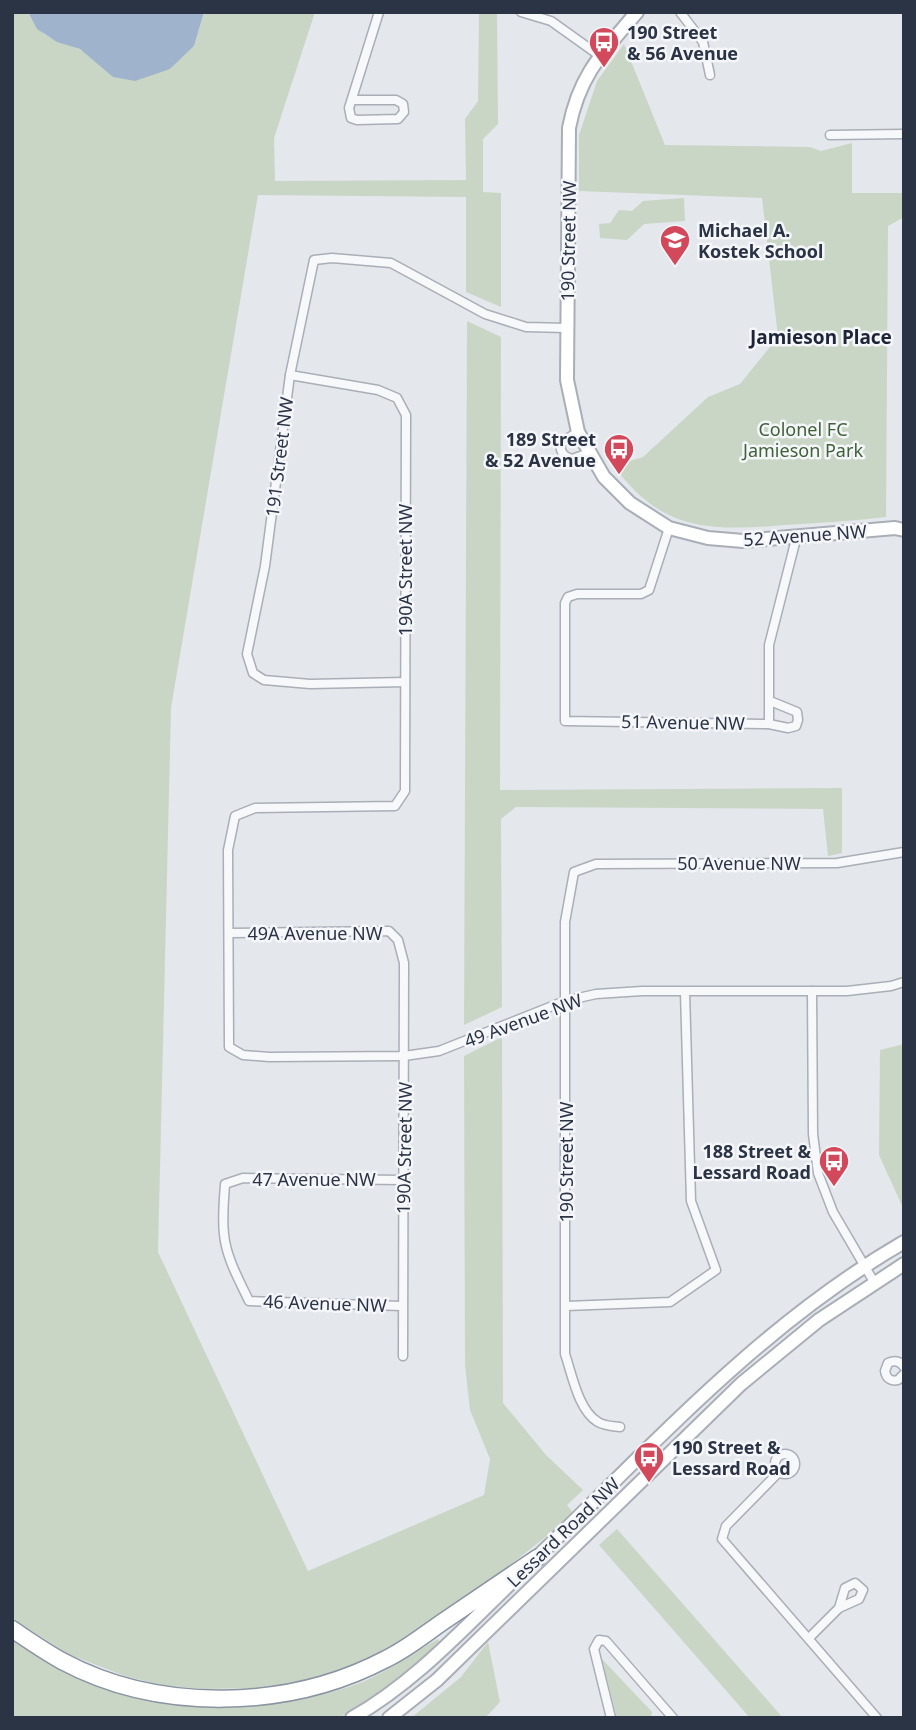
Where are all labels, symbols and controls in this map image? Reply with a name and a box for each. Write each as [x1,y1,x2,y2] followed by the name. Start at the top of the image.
[627,20,738,65] place label: 190 Street & 56 Avenue
[587,25,621,69] bus stop icon: 190 Street & 56 Avenue
[555,180,581,302] street label: 190 Street NW
[698,218,823,263] place label: Michael A. Kostek School
[658,223,692,267] school or university icon: Michael A. Kostek School
[748,324,892,350] district label: Jamieson Place
[260,395,298,518] street label: 191 Street NW
[741,417,863,462] park label: Colonel FC Jamieson Park
[485,427,596,472] place label: 189 Street & 52 Avenue
[602,432,636,476] bus stop icon: 189 Street & 52 Avenue
[393,504,417,636] street label: 190A Street NW
[743,519,868,551] street label: 52 Avenue NW
[621,709,745,735] street label: 51 Avenue NW
[677,851,801,875] street label: 50 Avenue NW
[247,921,383,945] street label: 49A Avenue NW
[461,988,585,1052] street label: 49 Avenue NW
[391,1081,417,1214] street label: 190A Street NW
[554,1101,578,1222] street label: 190 Street NW
[692,1139,811,1184] place label: 188 Street & Lessard Road
[817,1144,851,1188] bus stop icon: 188 Street & Lessard Road
[252,1167,376,1191] street label: 47 Avenue NW
[263,1289,387,1317] street label: 46 Avenue NW
[672,1435,791,1480] place label: 190 Street & Lessard Road
[632,1440,666,1484] bus stop icon: 190 Street & Lessard Road
[501,1472,625,1592] street label: Lessard Road NW

